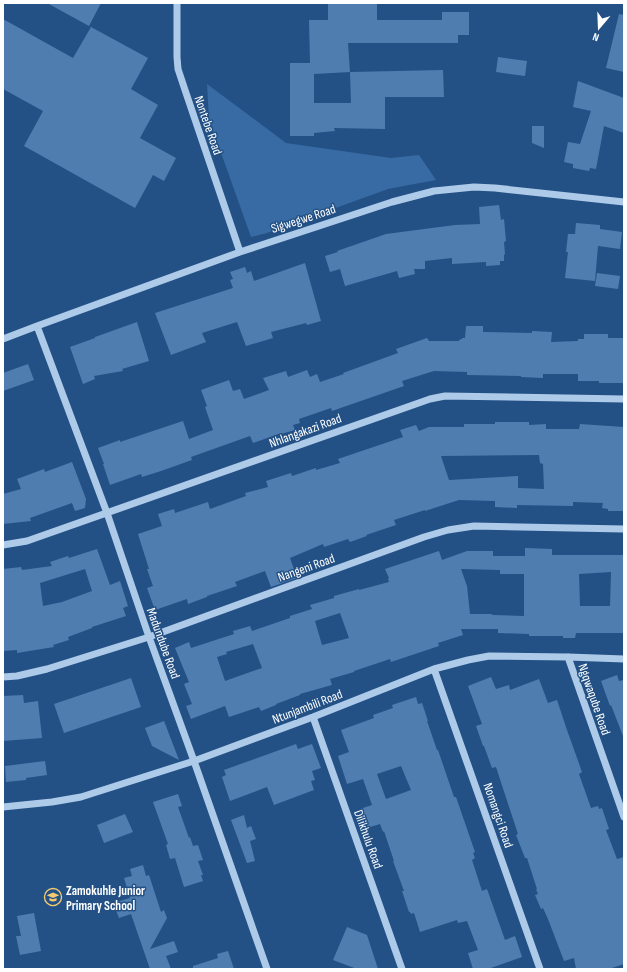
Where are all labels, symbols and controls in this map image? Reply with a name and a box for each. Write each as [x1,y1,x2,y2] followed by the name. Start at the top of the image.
[579,8,619,48] north arrow
[591,30,601,44] text: N
[191,94,226,157] street label: Nontebe Road
[269,201,338,237] street label: Sigwegwe Road
[267,410,344,451] street label: Nhlangakazi Road
[276,550,337,586] street label: Nangeni Road
[143,606,183,681] street label: Madundube Road
[574,662,614,737] street label: Ngqwaqube Road
[270,686,345,728] street label: Ntunjambili Road
[480,781,517,850] street label: Nomangci Road
[350,808,386,871] street label: Dilikhulu Road
[66,883,145,914] place label: Zamokuhle Junior Primary School
[43,887,63,907] school or university icon: Zamokuhle Junior Primary School

